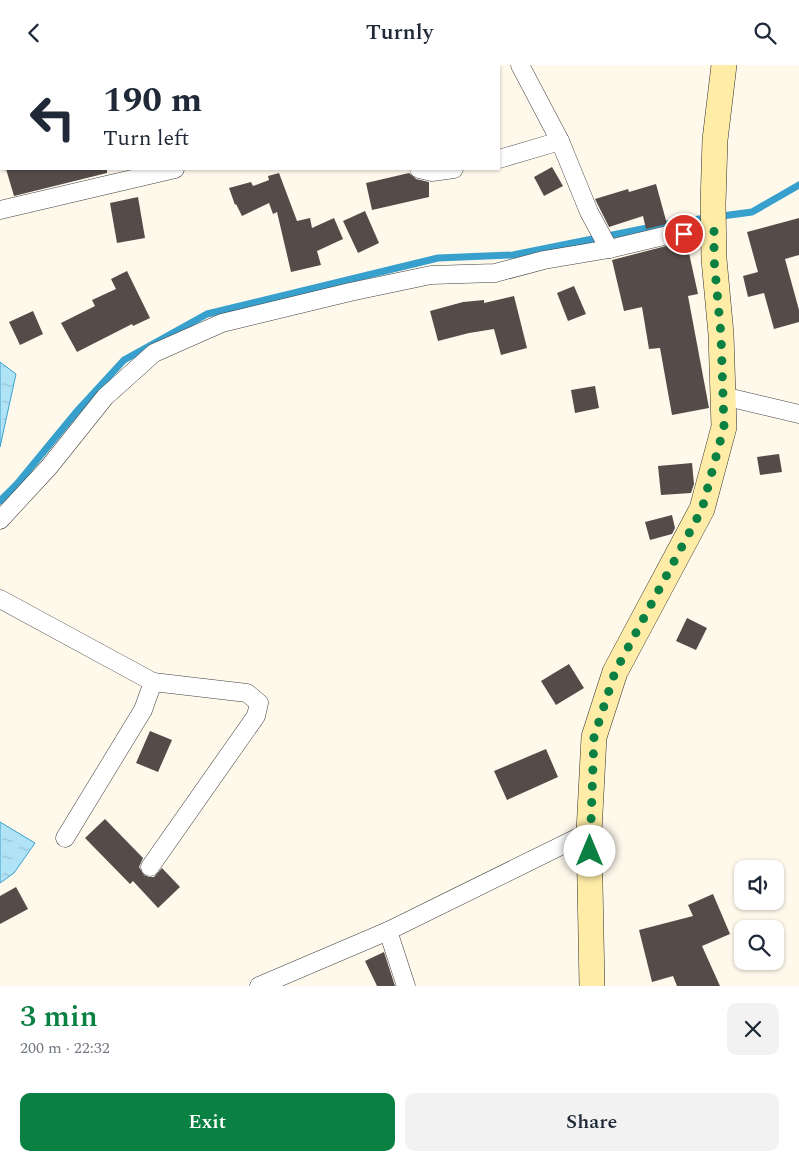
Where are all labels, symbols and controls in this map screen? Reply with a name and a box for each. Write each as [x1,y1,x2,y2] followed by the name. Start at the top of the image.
[366,16,433,49] text: Turnly
[20,19,48,47] icon: back
[751,19,779,47] icon: search
[103,74,202,127] text: 190 m
[20,85,85,150] icon: left
[103,122,189,155] text: Turn left
[663,213,705,255] pin
[670,220,698,248] icon: arrive
[563,824,615,876] position arrow
[734,860,784,970] map controls
[734,860,784,910] button: sound
[734,920,784,970] button: search
[20,994,98,1040] text: 3 min
[727,1003,779,1055] button: close
[20,1036,110,1060] text: 200 m · 22:32
[20,1093,395,1151] button: Exit
[405,1093,779,1151] button: Share

